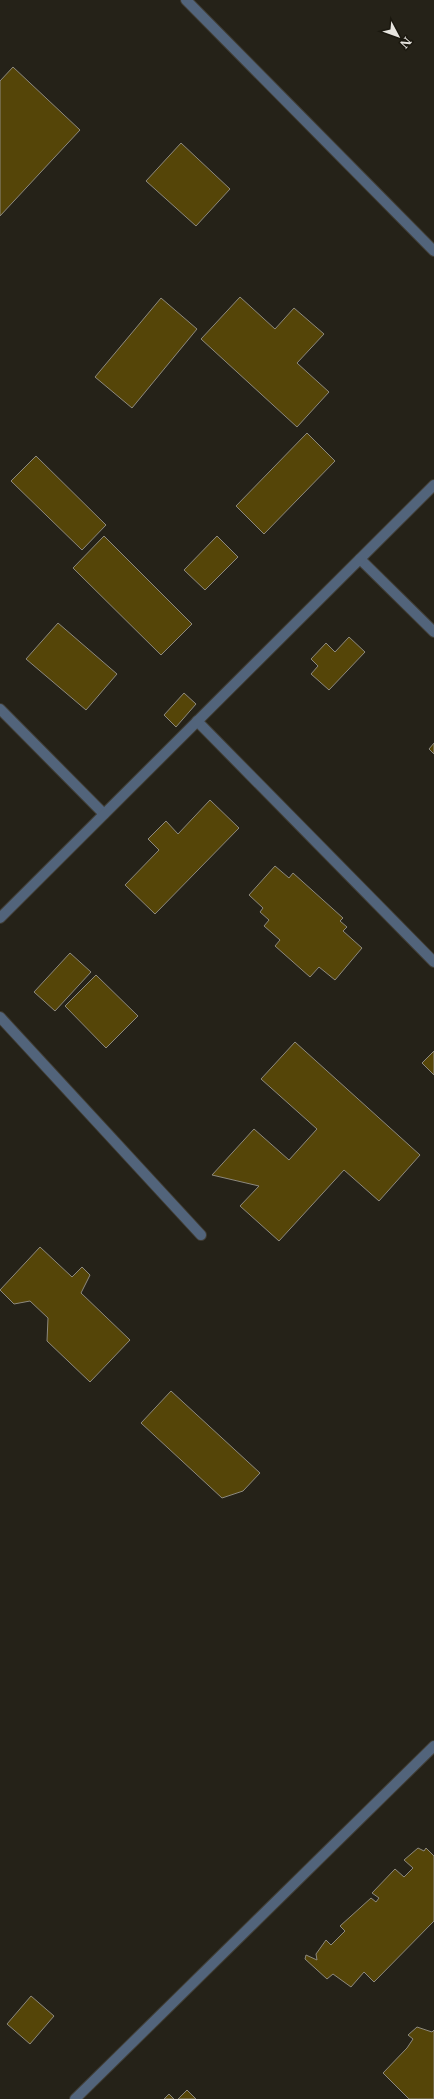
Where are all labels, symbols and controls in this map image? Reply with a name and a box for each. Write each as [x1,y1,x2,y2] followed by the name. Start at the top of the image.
[378,16,418,56] north arrow
[396,34,414,52] text: N

